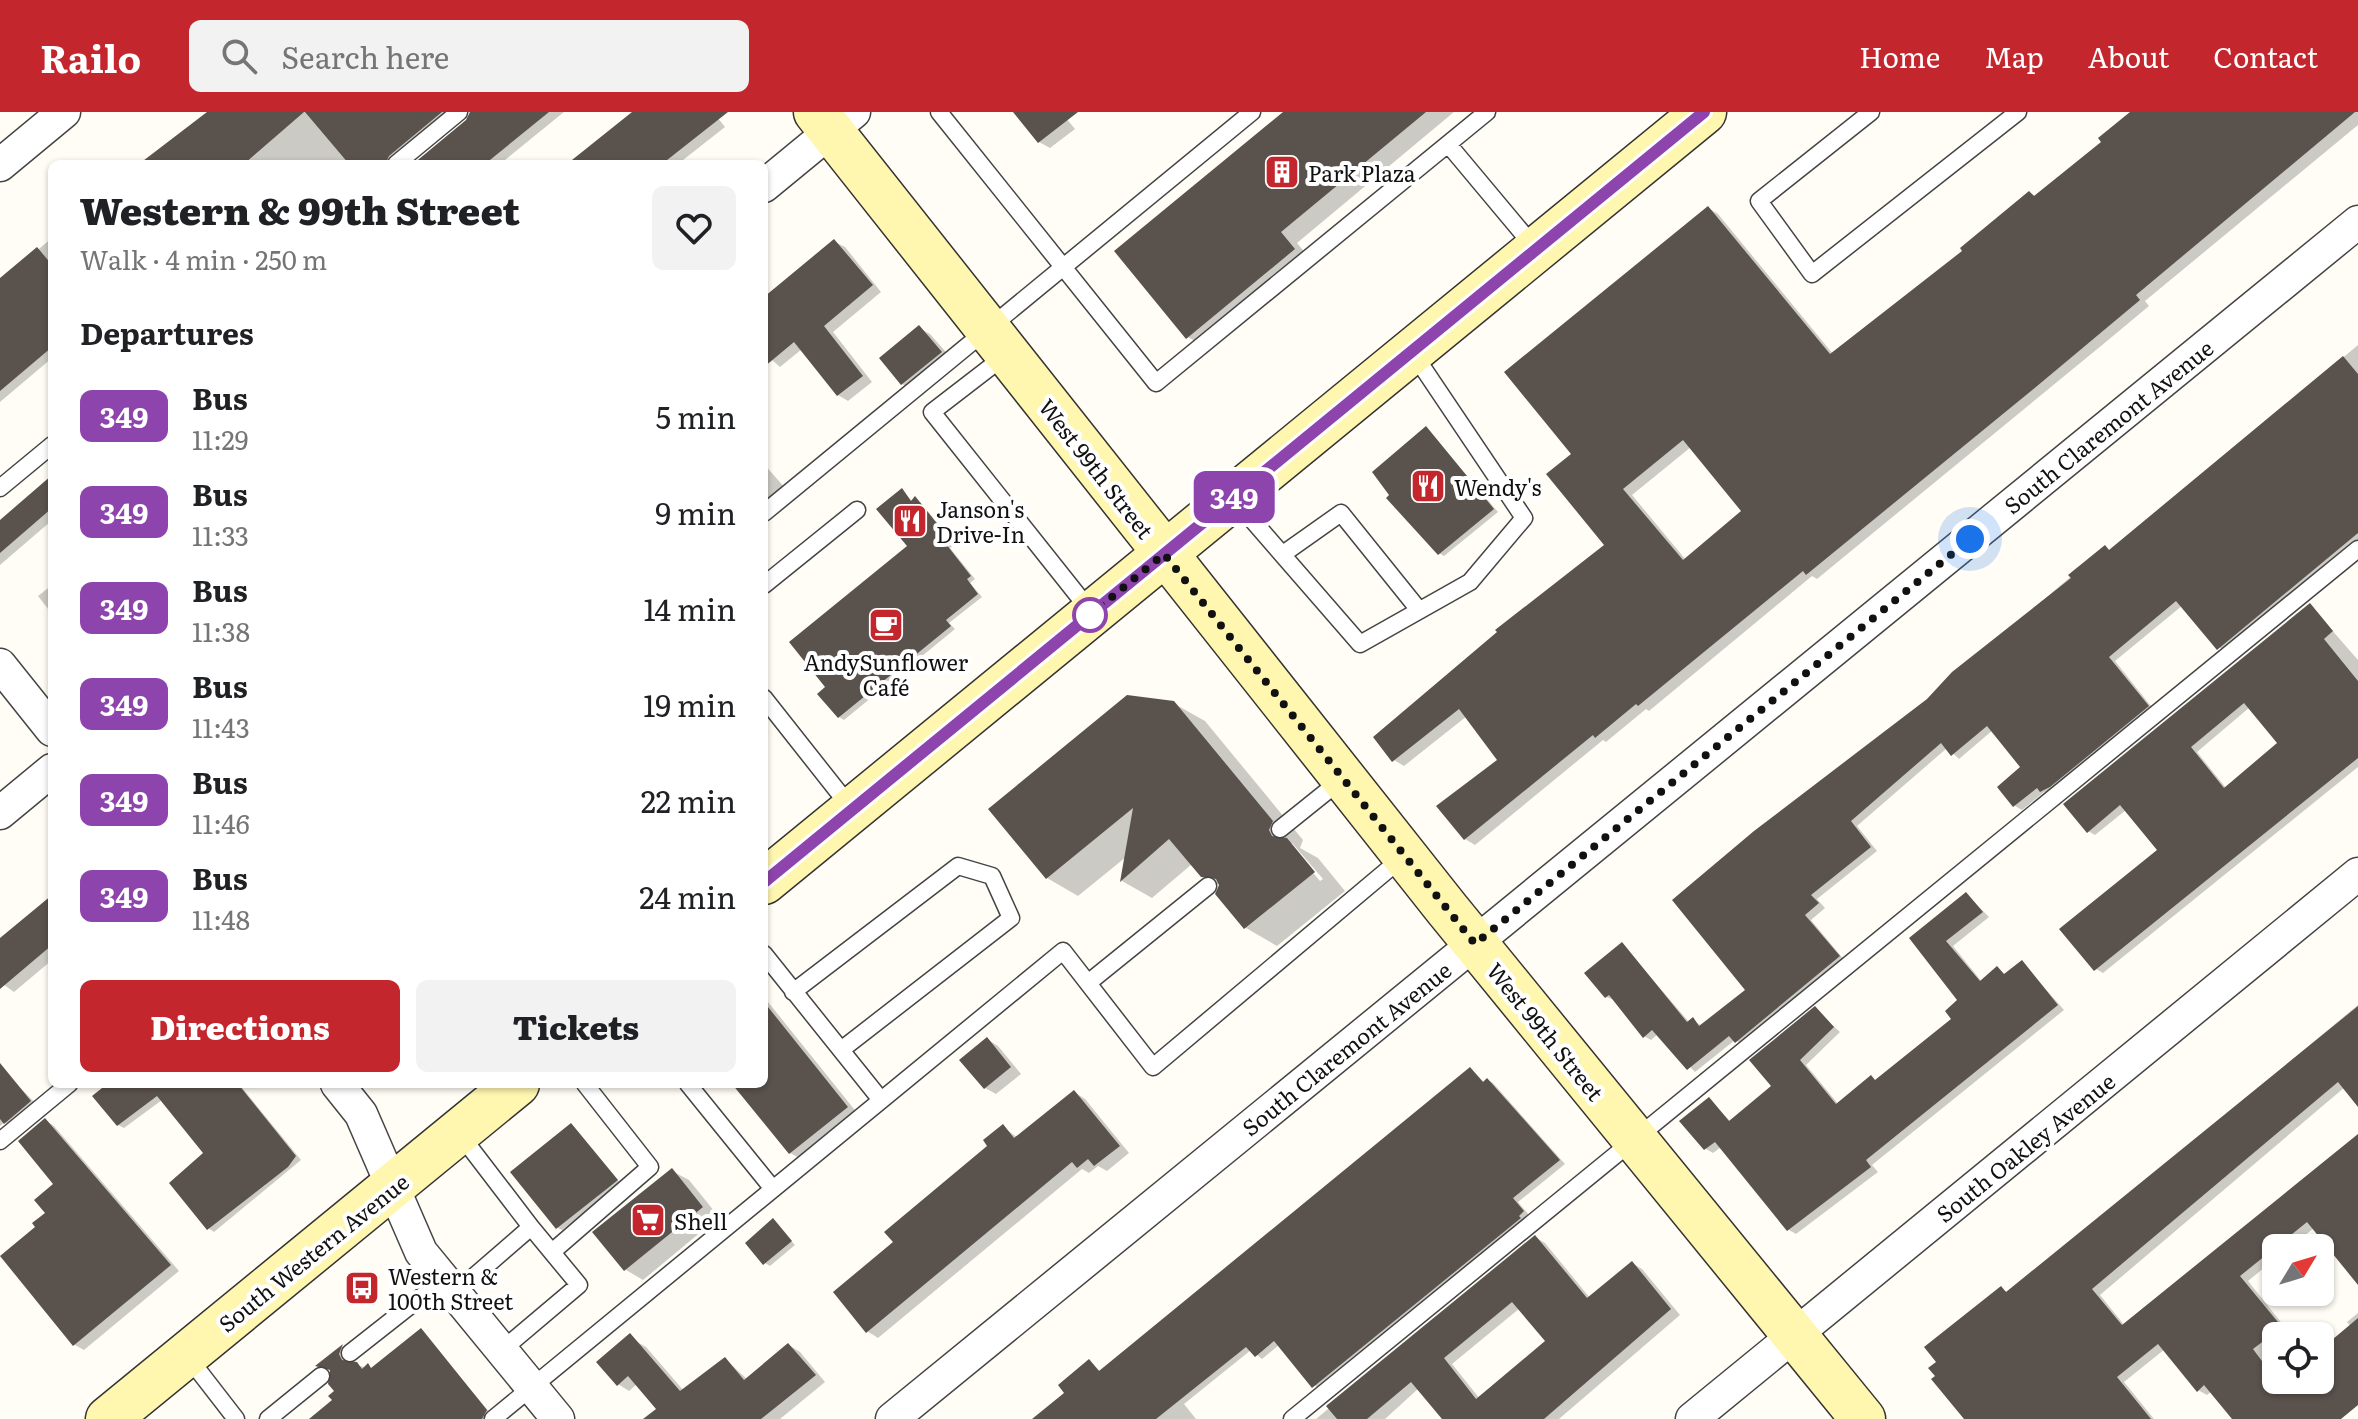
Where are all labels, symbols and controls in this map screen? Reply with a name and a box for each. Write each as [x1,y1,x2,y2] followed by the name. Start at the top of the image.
[189,20,749,92] search box
[40,28,141,85] text: Railo
[217,34,261,78] icon: search
[281,34,449,78] text: Search here
[1859,35,1940,77] text: Home
[1984,35,2044,77] text: Map
[2088,35,2169,77] text: About
[2213,35,2318,77] text: Contact
[1263,153,1301,191] building icon: Park Plaza
[1308,156,1416,189] place label: Park Plaza
[80,180,520,237] text: Western & 99th Street
[652,186,736,270] button: heart
[80,239,327,278] text: Walk · 4 min · 250 m
[80,310,254,354] text: Departures
[1996,331,2220,521] street label: South Claremont Avenue
[192,375,248,419] text: Bus
[1032,391,1162,545] street label: West 99th Street
[656,394,736,438] text: 5 min
[100,395,148,437] text: 349
[192,419,248,458] text: 11:29
[1409,467,1447,505] restaurant icon: Wendy's
[1454,470,1542,503] place label: Wendy's
[192,471,248,515] text: Bus
[1188,471,1280,523] line badge: 349
[1210,476,1258,518] text: 349
[655,490,736,534] text: 9 min
[100,491,148,533] text: 349
[936,492,1025,550] place label: Janson's Drive-In
[891,502,929,540] restaurant icon: Janson's Drive-In
[192,515,249,554] text: 11:33
[1950,519,1990,559] your location
[192,567,248,611] text: Bus
[644,586,736,630] text: 14 min
[100,587,148,629] text: 349
[1073,598,1107,632] unlabelled marker
[867,606,905,644] cafe icon: AndySunflower Café
[192,611,250,650] text: 11:38
[804,645,969,703] place label: AndySunflower Café
[192,663,248,707] text: Bus
[643,682,736,726] text: 19 min
[100,683,148,725] text: 349
[192,707,250,746] text: 11:43
[192,759,248,803] text: Bus
[641,778,736,822] text: 22 min
[100,779,148,821] text: 349
[192,803,250,842] text: 11:46
[192,855,248,899] text: Bus
[639,874,736,918] text: 24 min
[100,875,148,917] text: 349
[192,899,250,938] text: 11:48
[1234,953,1458,1143] street label: South Claremont Avenue
[1480,955,1612,1108] street label: West 99th Street
[80,980,400,1072] button: Directions
[416,980,736,1072] button: Tickets
[1928,1064,2122,1230] street label: South Oakley Avenue
[211,1165,415,1339] street label: South Western Avenue
[629,1201,667,1239] supermarket icon: Shell
[674,1204,727,1237] place label: Shell
[2262,1234,2334,1306] north arrow
[2262,1234,2334,1394] map controls
[388,1259,513,1317] place label: Western & 100th Street
[343,1269,381,1307] bus stop icon: Western & 100th Street
[2262,1322,2334,1394] button: locate

